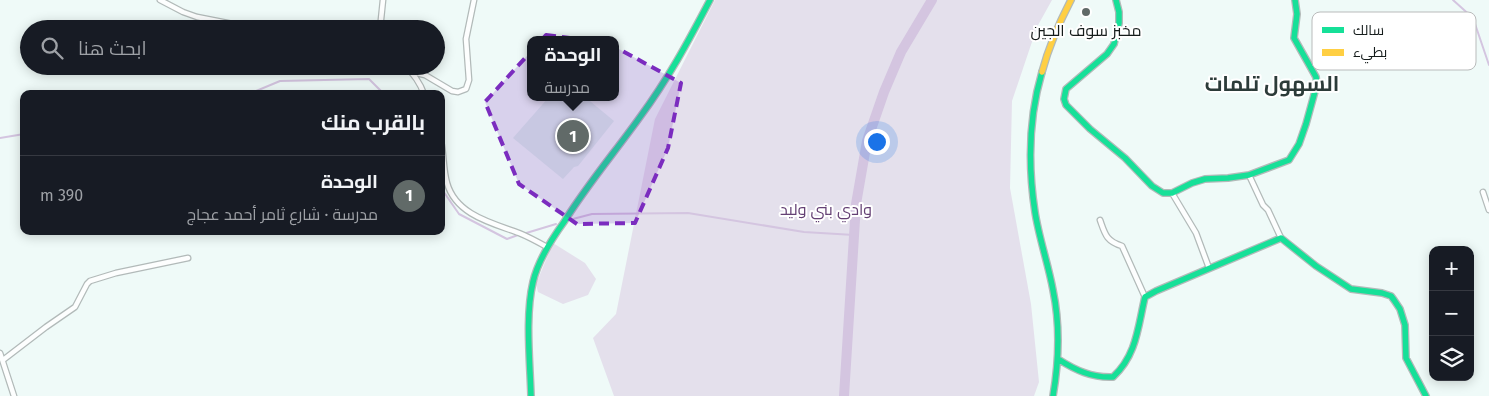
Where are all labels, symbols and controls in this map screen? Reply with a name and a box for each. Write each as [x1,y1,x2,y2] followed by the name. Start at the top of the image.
[1080,6,1092,18] marker: مخبز سوف الجين
[1312,12,1476,70] legend
[20,20,445,75] search box
[1030,21,1142,41] place label: مخبز سوف الجين
[1353,22,1384,39] text: سالك
[38,34,66,62] icon: search
[527,36,619,101] popup
[78,37,147,60] text: ابحث هنا
[544,43,602,66] text: الوحدة
[1353,44,1387,64] text: بطيء
[1205,71,1339,97] district label: السهول تلمات
[544,78,590,97] text: مدرسة
[321,110,425,136] text: بالقرب منك
[557,117,589,155] pin: 1
[864,129,890,155] your location
[321,170,378,193] text: الوحدة
[40,186,83,205] text: 390 m
[405,186,413,205] text: 1
[780,200,872,223] park label: وادي بني وليد
[187,205,378,224] text: مدرسة · شارع ثامر أحمد عجاج
[1429,246,1474,381] map controls
[1429,246,1474,291] button: +
[1429,291,1474,336] button: −
[1429,336,1474,381] button: layers

